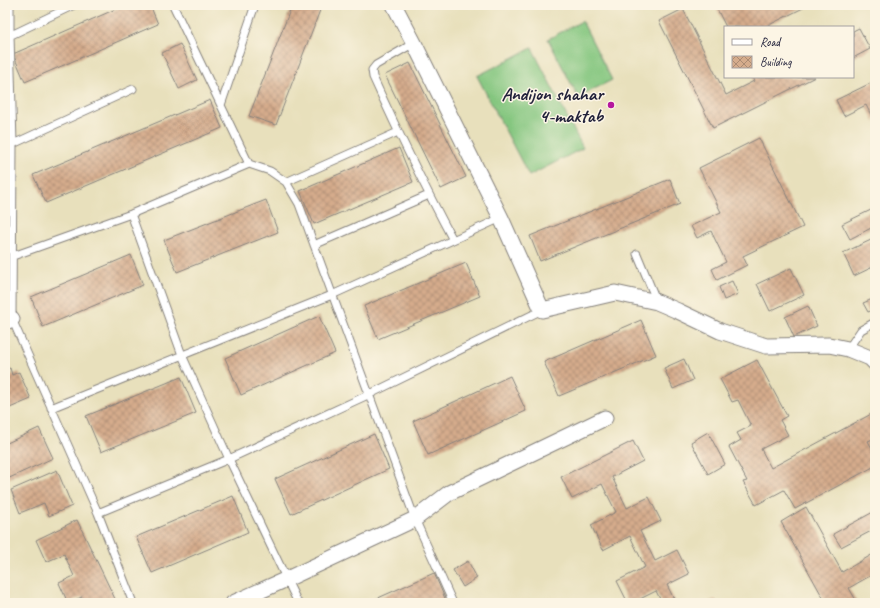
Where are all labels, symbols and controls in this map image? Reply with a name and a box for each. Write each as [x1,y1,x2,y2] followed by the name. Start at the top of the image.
[724,26,854,78] legend
[760,34,782,50] text: Road
[760,54,792,70] text: Building
[501,82,605,128] place label: Andijon shahar 4-maktab
[606,100,616,110] marker: Andijon shahar 4-maktab

